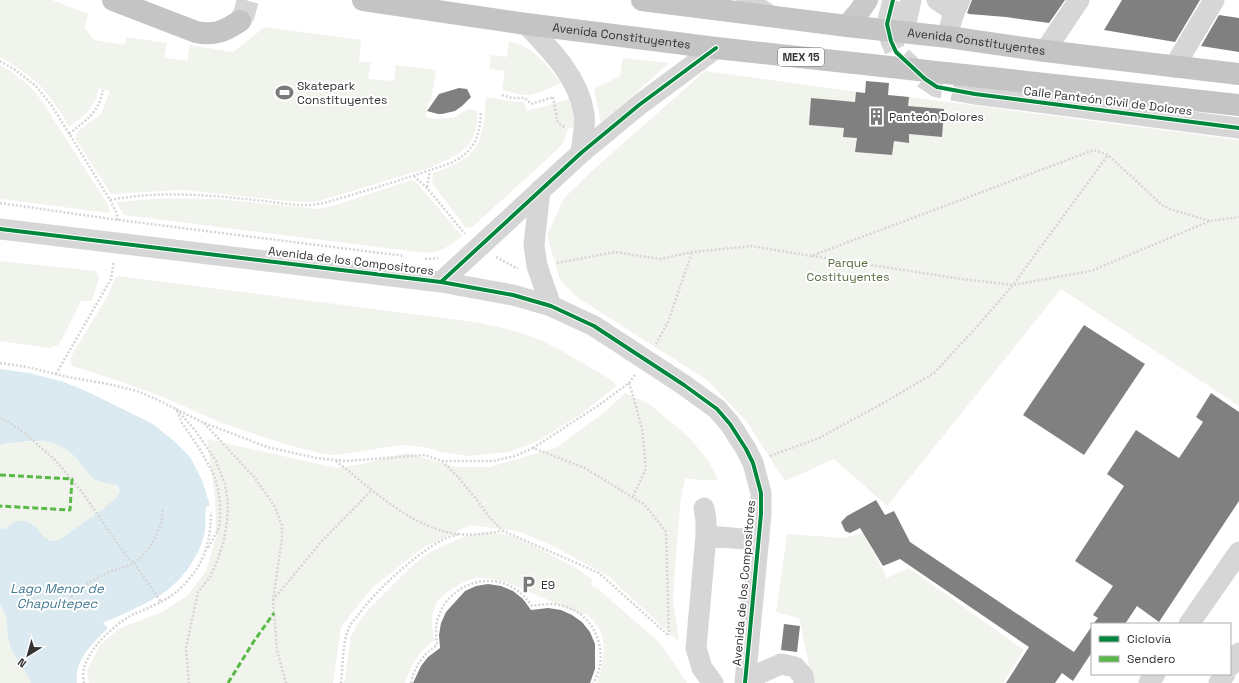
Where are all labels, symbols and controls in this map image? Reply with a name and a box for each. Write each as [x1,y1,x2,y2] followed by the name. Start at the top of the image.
[551,19,692,53] street label: Avenida Constituyentes
[907,25,1047,59] street label: Avenida Constituyentes
[778,48,824,66] road number: MEX 15
[297,78,387,108] place label: Skatepark Constituyentes
[274,83,294,103] sports icon: Skatepark Constituyentes
[1023,83,1193,119] street label: Calle Panteón Civil de Dolores
[866,107,886,127] building icon: Panteón Dolores
[889,109,984,125] place label: Panteón Dolores
[267,243,435,279] street label: Avenida de los Compositores
[807,255,890,285] park label: Parque Costituyentes
[729,499,759,667] street label: Avenida de los Compositores
[518,575,538,595] parking icon: E9
[541,577,555,593] place label: E9
[10,580,105,612] water label: Lago Menor de Chapultepec
[1091,623,1231,675] legend
[1127,631,1171,647] text: Ciclovía
[8,635,48,675] north arrow
[1127,651,1175,667] text: Sendero
[15,655,29,671] text: N

